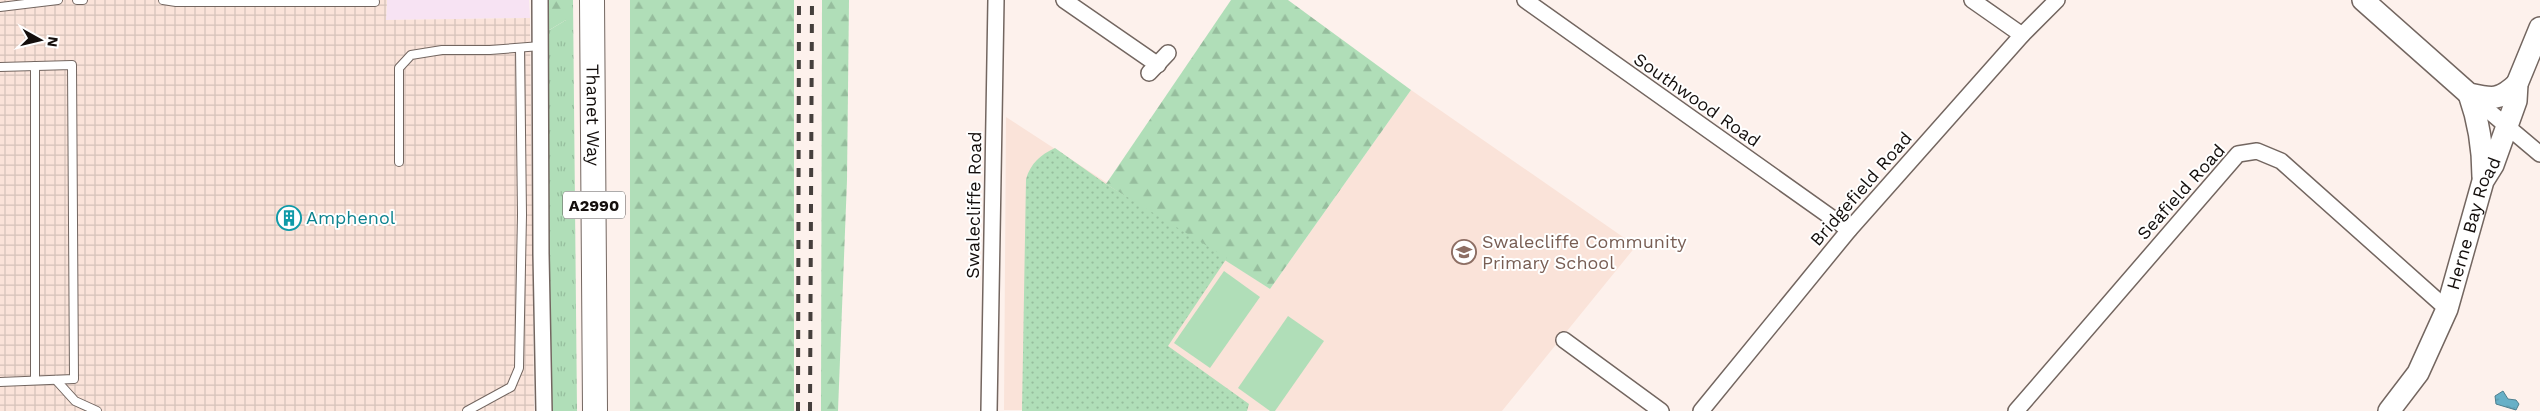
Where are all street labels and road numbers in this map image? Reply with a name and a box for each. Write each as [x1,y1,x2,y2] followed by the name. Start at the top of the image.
[1630,48,1765,151] street label: Southwood Road
[582,64,604,167] street label: Thanet Way
[1805,127,1916,250] street label: Bridgefield Road
[962,131,985,279] street label: Swalecliffe Road
[2132,140,2229,244] street label: Seafield Road
[2442,154,2505,292] street label: Herne Bay Road
[563,192,625,218] road number: A2990

